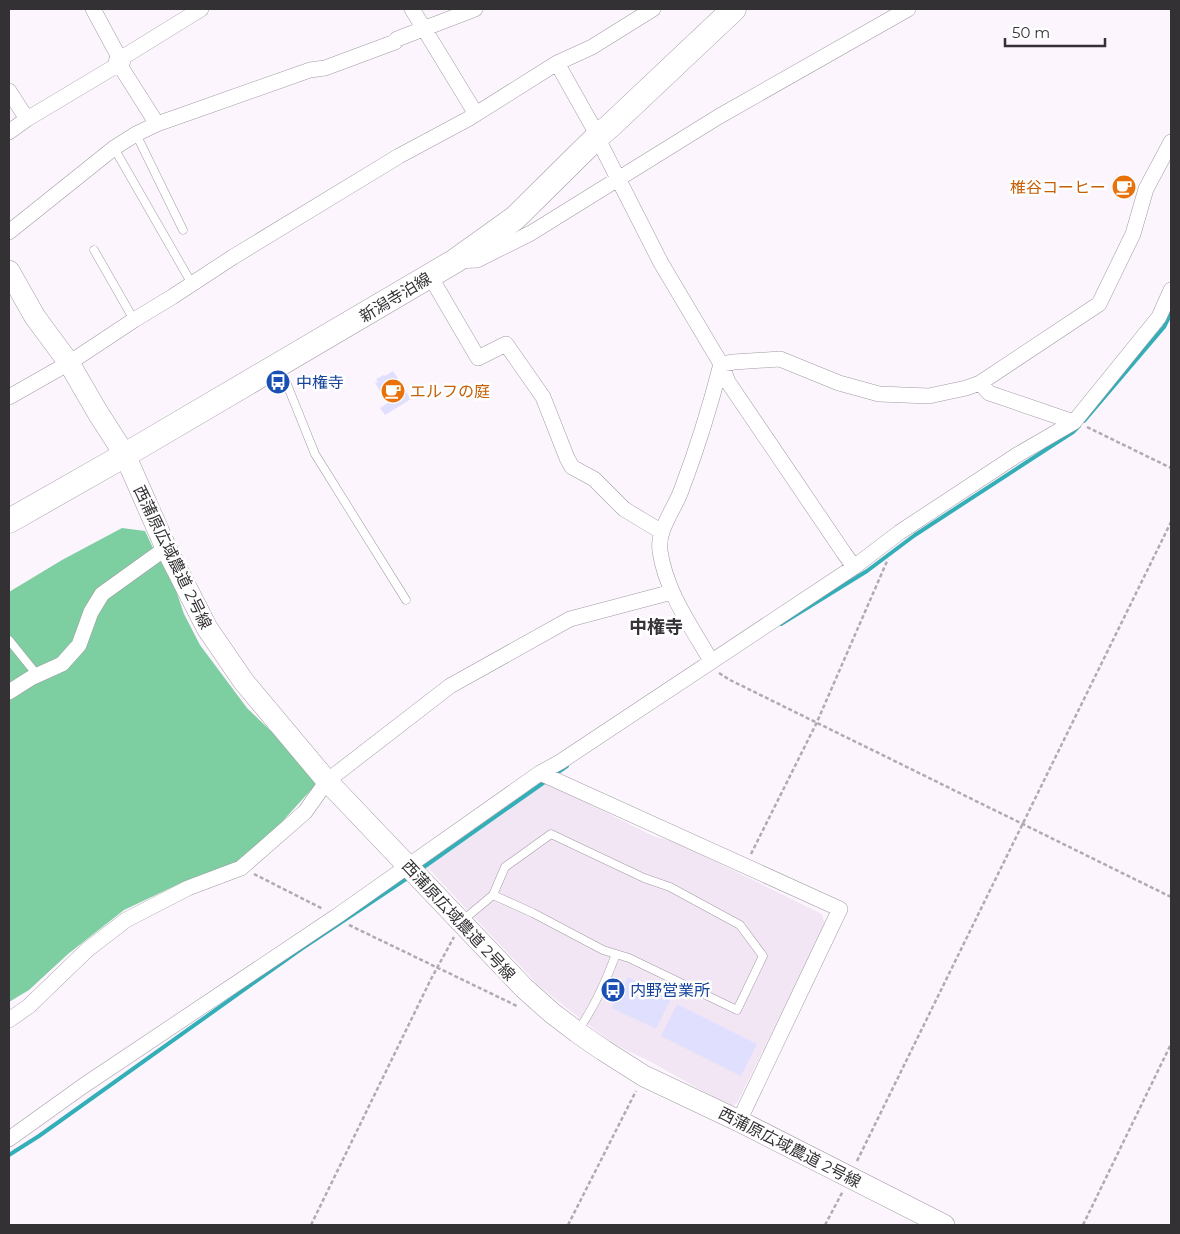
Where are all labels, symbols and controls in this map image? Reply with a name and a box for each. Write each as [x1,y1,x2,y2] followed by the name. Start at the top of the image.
[1005,15,1105,47] scale bar
[1012,23,1050,42] text: 50 m
[1111,174,1137,200] cafe icon: 椎谷コーヒー
[1010,178,1106,197] place label: 椎谷コーヒー
[356,269,434,326] street label: 新潟寺泊線
[265,369,291,395] bus stop icon: 中権寺
[296,373,344,392] place label: 中権寺
[380,378,406,404] cafe icon: エルフの庭
[410,382,490,401] place label: エルフの庭
[130,482,216,632] street label: 西蒲原広域農道 2号線
[629,616,683,638] district label: 中権寺
[398,856,519,984] street label: 西蒲原広域農道 2号線
[600,977,626,1003] bus stop icon: 内野営業所
[630,981,710,1000] place label: 内野営業所
[715,1103,864,1192] street label: 西蒲原広域農道 2号線

